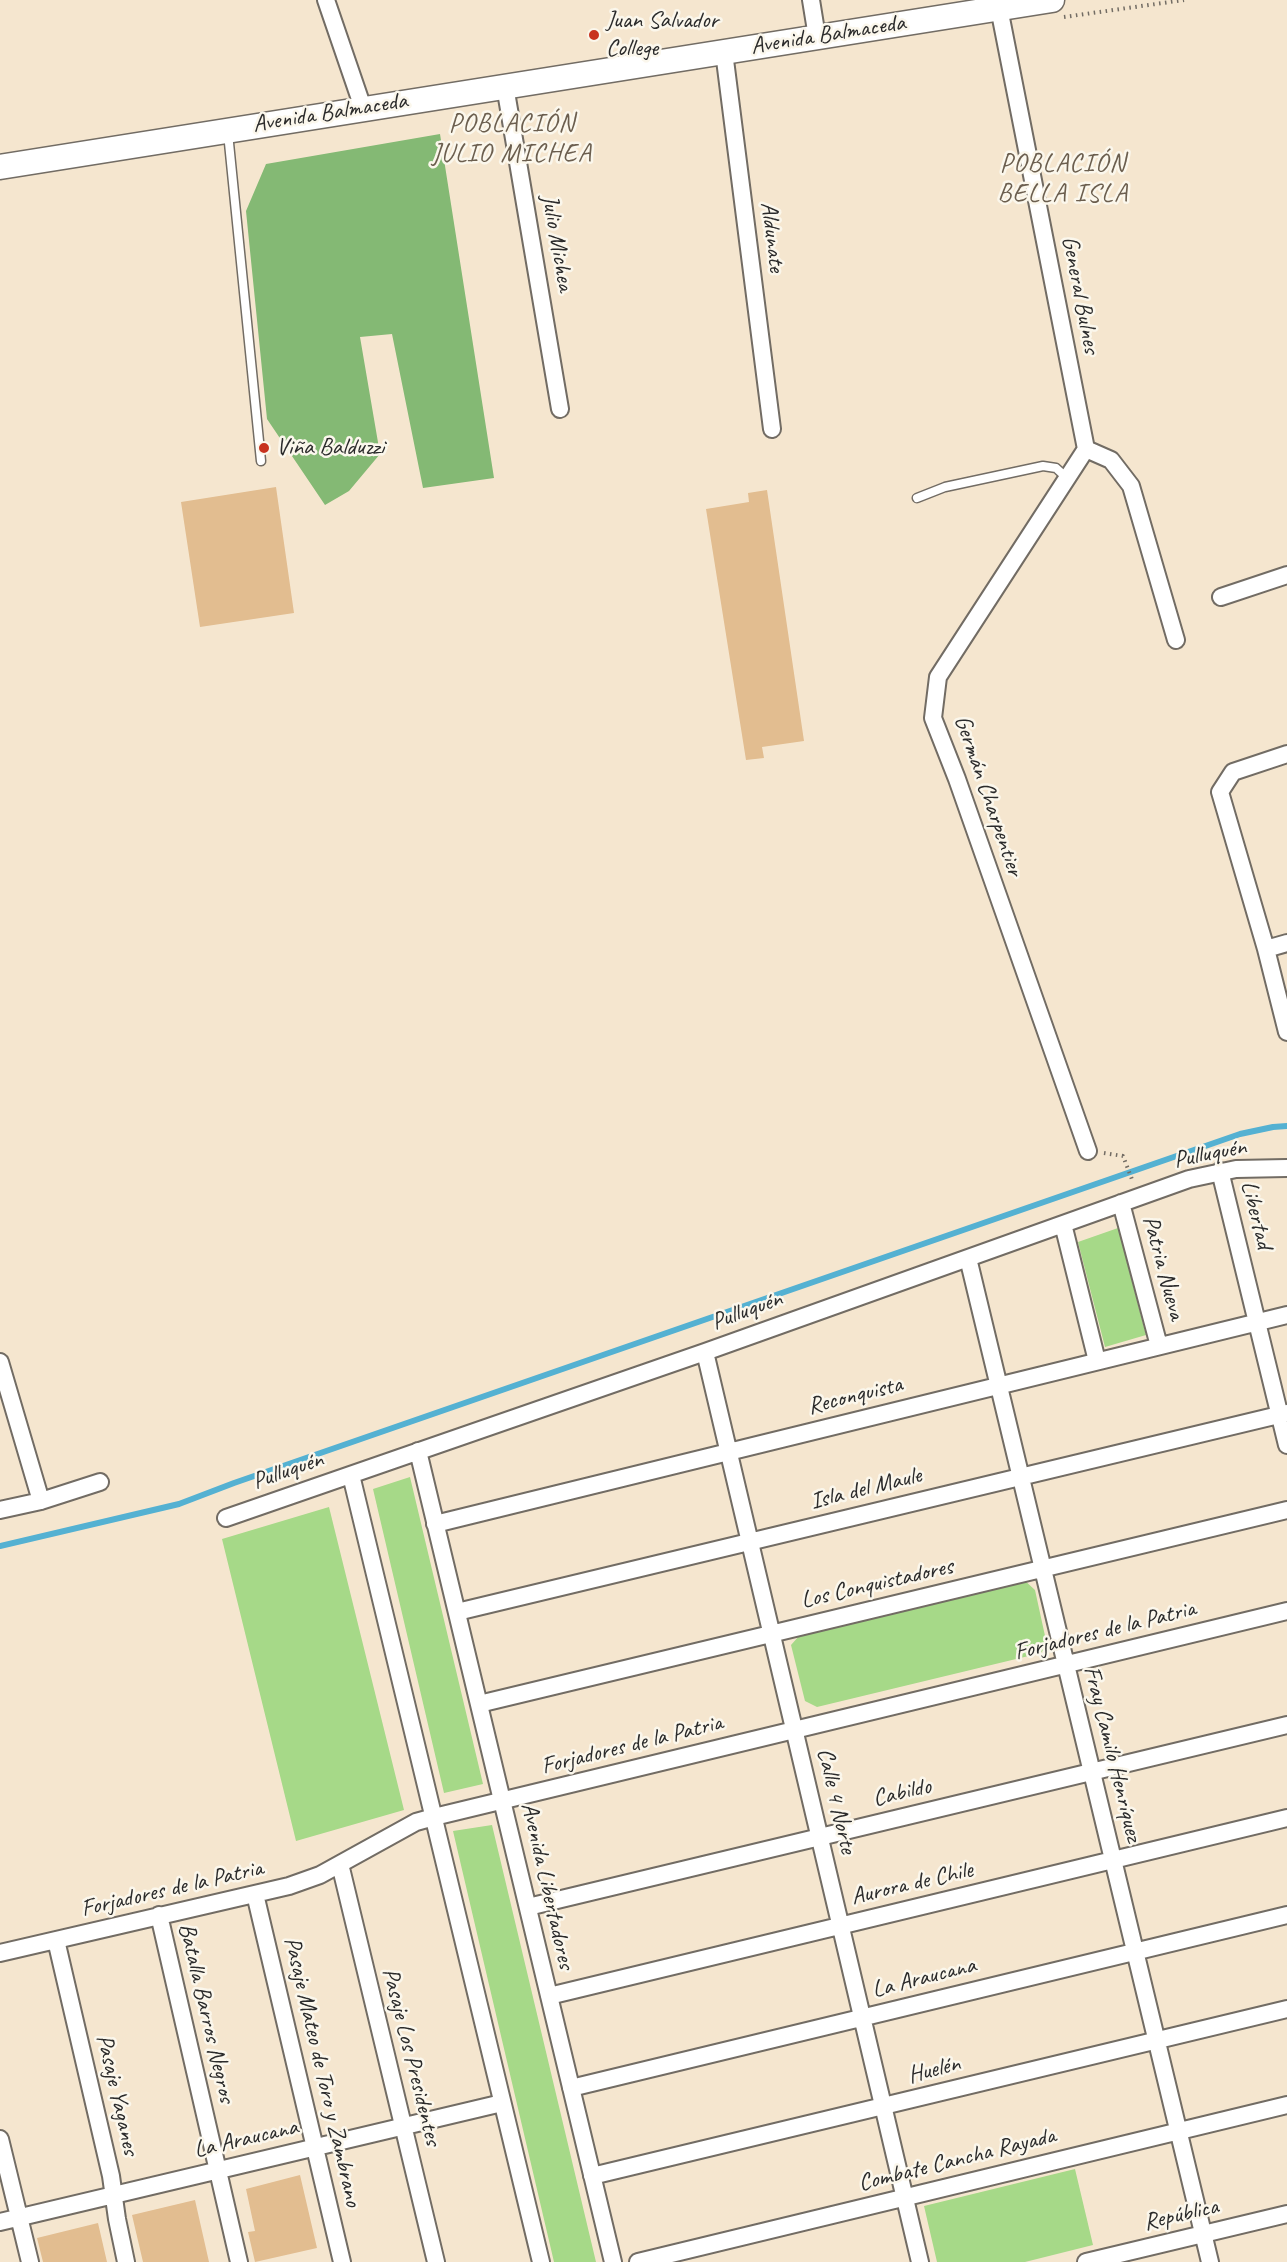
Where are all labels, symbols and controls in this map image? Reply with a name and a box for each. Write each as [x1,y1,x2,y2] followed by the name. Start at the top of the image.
[606,7,718,63] place label: Juan Salvador College
[749,9,907,61] street label: Avenida Balmaceda
[587,28,601,42] marker: Juan Salvador College
[251,87,409,139] street label: Avenida Balmaceda
[431,108,593,170] district label: POBLACIÓN JULIO MICHEA
[998,148,1128,210] district label: POBLACIÓN BELLA ISLA
[534,192,580,294] street label: Julio Michea
[753,200,791,274] street label: Aldunate
[1055,234,1105,356] street label: General Bulnes
[276,434,384,462] place label: Viña Balduzzi
[257,441,271,455] marker: Viña Balduzzi
[947,712,1029,880] street label: Germán Charpentier
[1171,1133,1249,1175] street label: Pulluquén
[1234,1178,1278,1252] street label: Libertad
[1135,1213,1191,1323] street label: Patria Nueva
[708,1285,786,1337] street label: Pulluquén
[805,1370,905,1422] street label: Reconquista
[249,1445,327,1497] street label: Pulluquén
[807,1461,925,1517] street label: Isla del Maule
[798,1553,956,1615] street label: Los Conquistadores
[1012,1595,1198,1667] street label: Forjadores de la Patria
[1076,1663,1148,1845] street label: Fray Camilo Henríquez
[539,1709,725,1781] street label: Forjadores de la Patria
[810,1745,862,1857] street label: Calle 4 Norte
[870,1772,934,1814] street label: Cabildo
[514,1800,580,1972] street label: Avenida Libertadores
[78,1854,266,1924] street label: Forjadores de la Patria
[848,1856,976,1912] street label: Aurora de Chile
[171,1920,241,2106] street label: Batalla Barros Negros
[277,1934,367,2210] street label: Pasaje Mateo de Toro y Zambrano
[869,1951,979,2005] street label: La Araucana
[375,1965,447,2149] street label: Pasaje Los Presidentes
[89,2032,145,2158] street label: Pasaje Yaganes
[905,2050,963,2090] street label: Huelén
[191,2113,301,2165] street label: La Araucana
[856,2122,1058,2198] street label: Combate Cancha Rayada
[1141,2192,1221,2238] street label: República

